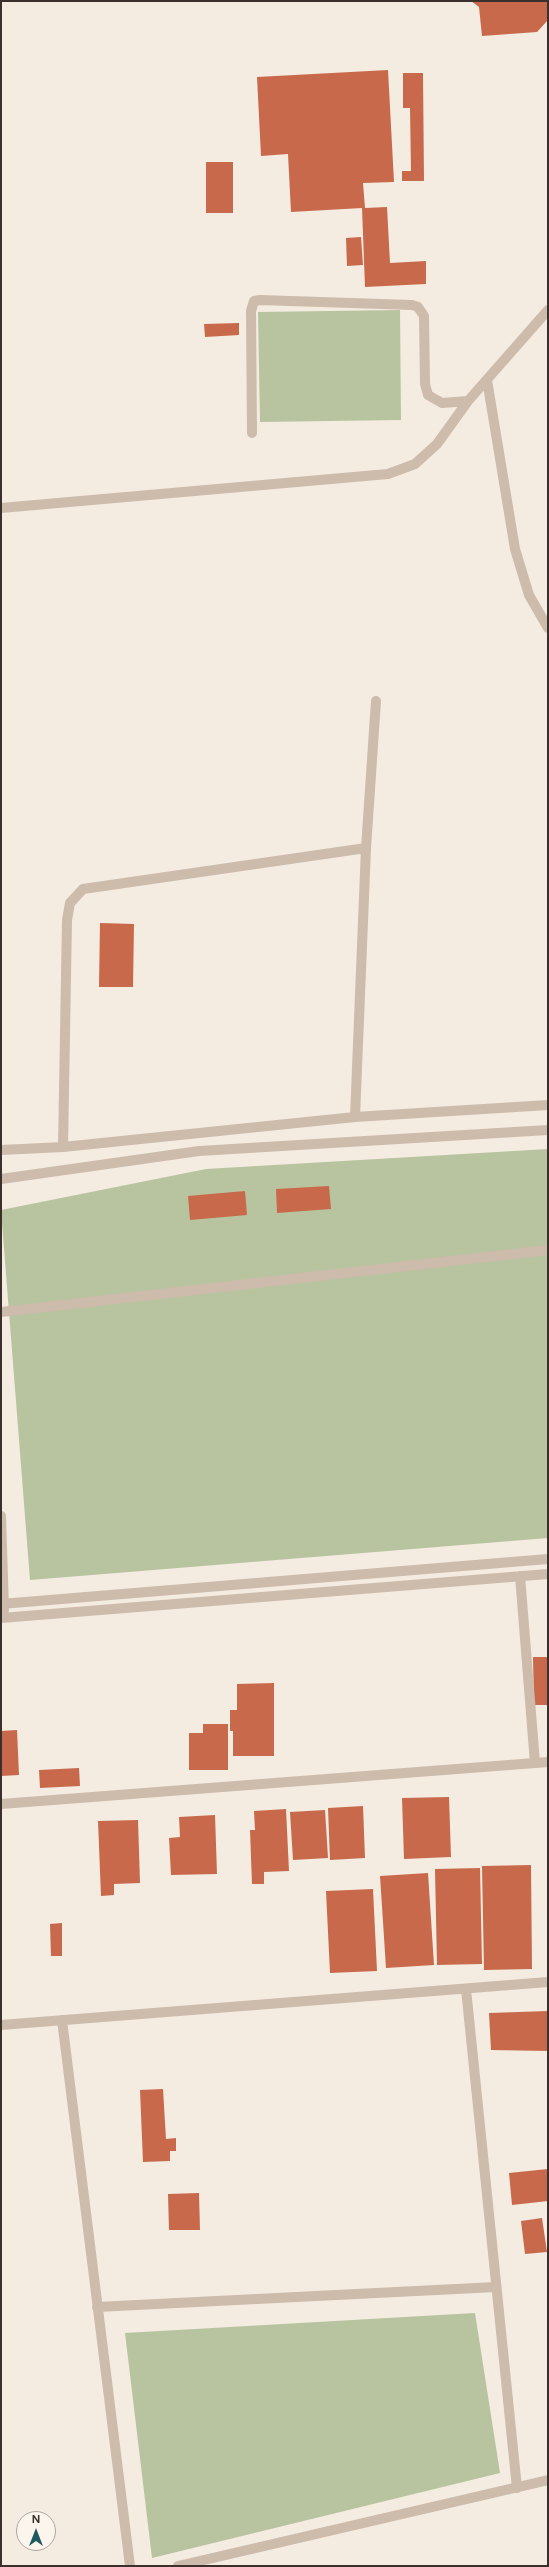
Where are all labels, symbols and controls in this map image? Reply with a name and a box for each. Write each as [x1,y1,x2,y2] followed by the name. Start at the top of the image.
[16,2511,56,2551] north arrow
[32,2513,40,2526] text: N

